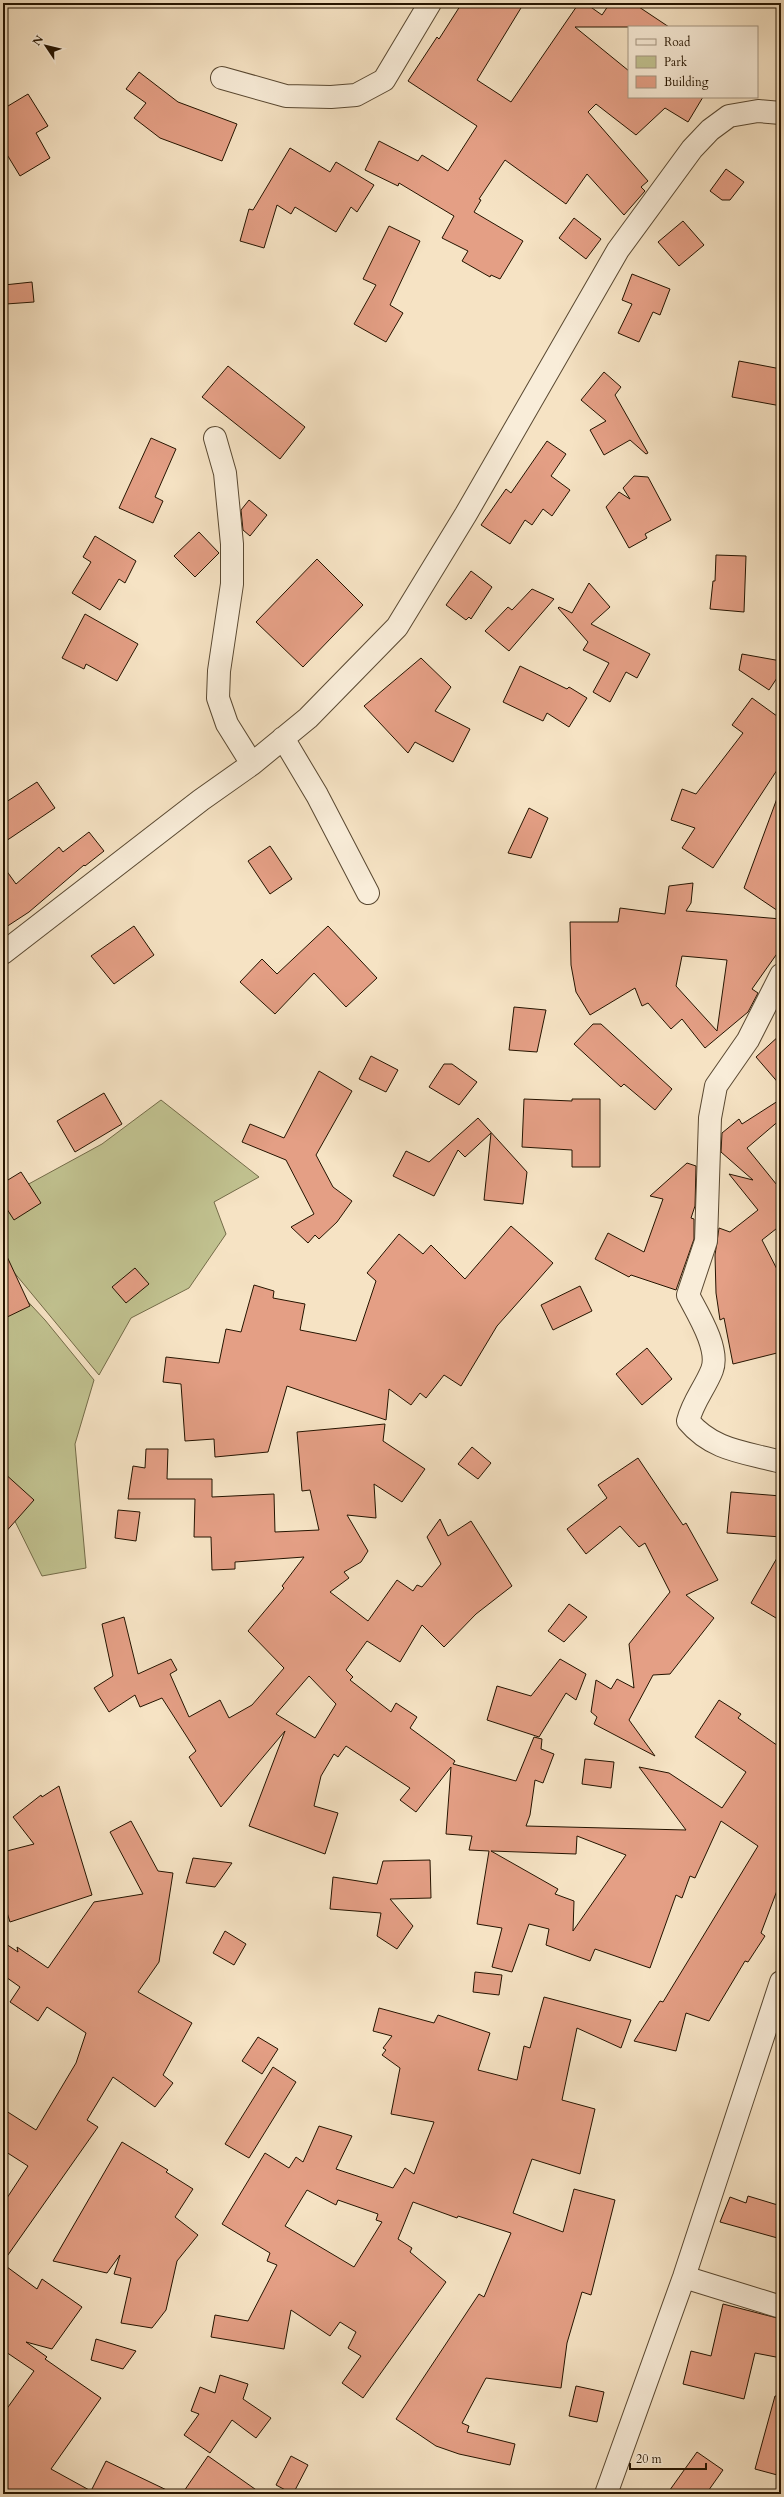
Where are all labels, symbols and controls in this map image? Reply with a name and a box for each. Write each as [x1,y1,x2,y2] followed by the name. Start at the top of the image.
[26,26,66,66] north arrow
[628,26,758,98] legend
[29,32,47,49] text: N
[664,34,691,50] text: Road
[664,54,688,70] text: Park
[664,74,709,90] text: Building
[630,2445,706,2471] scale bar
[636,2451,663,2467] text: 20 m

